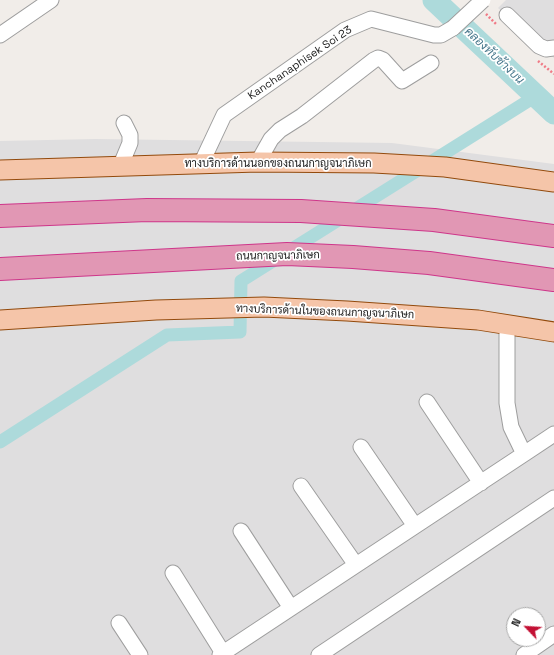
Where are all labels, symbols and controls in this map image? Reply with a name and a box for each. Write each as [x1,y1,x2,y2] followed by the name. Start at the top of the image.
[246,23,354,103] street label: Kanchanaphisek Soi 23
[461,25,527,87] water label: คลองทับช้างบน
[184,157,372,171] street label: ทางบริการด้านนอกของถนนกาญจนาภิเษก
[236,249,320,263] street label: ถนนกาญจนาภิเษก
[236,302,414,322] street label: ทางบริการด้านในของถนนกาญจนาภิเษก
[506,607,546,647] north arrow
[508,616,524,629] text: N

